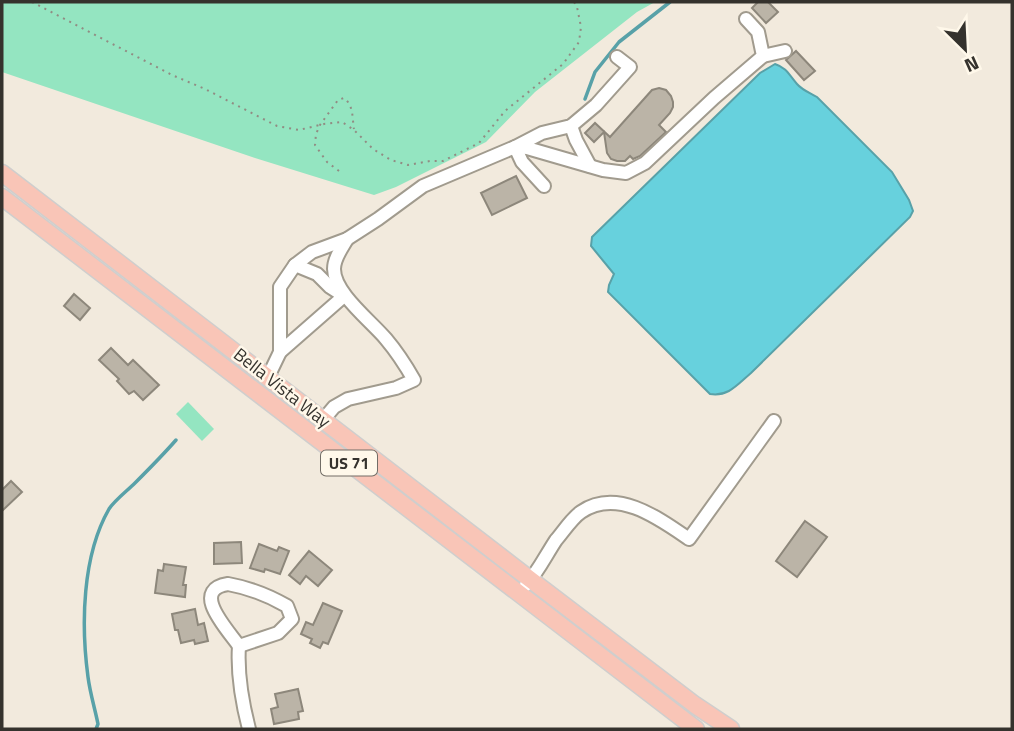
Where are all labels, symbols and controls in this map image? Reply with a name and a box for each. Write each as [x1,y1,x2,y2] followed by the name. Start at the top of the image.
[930,14,1000,84] north arrow
[960,49,984,81] text: N
[228,341,337,434] street label: Bella Vista Way
[321,450,377,476] road number: US 71

